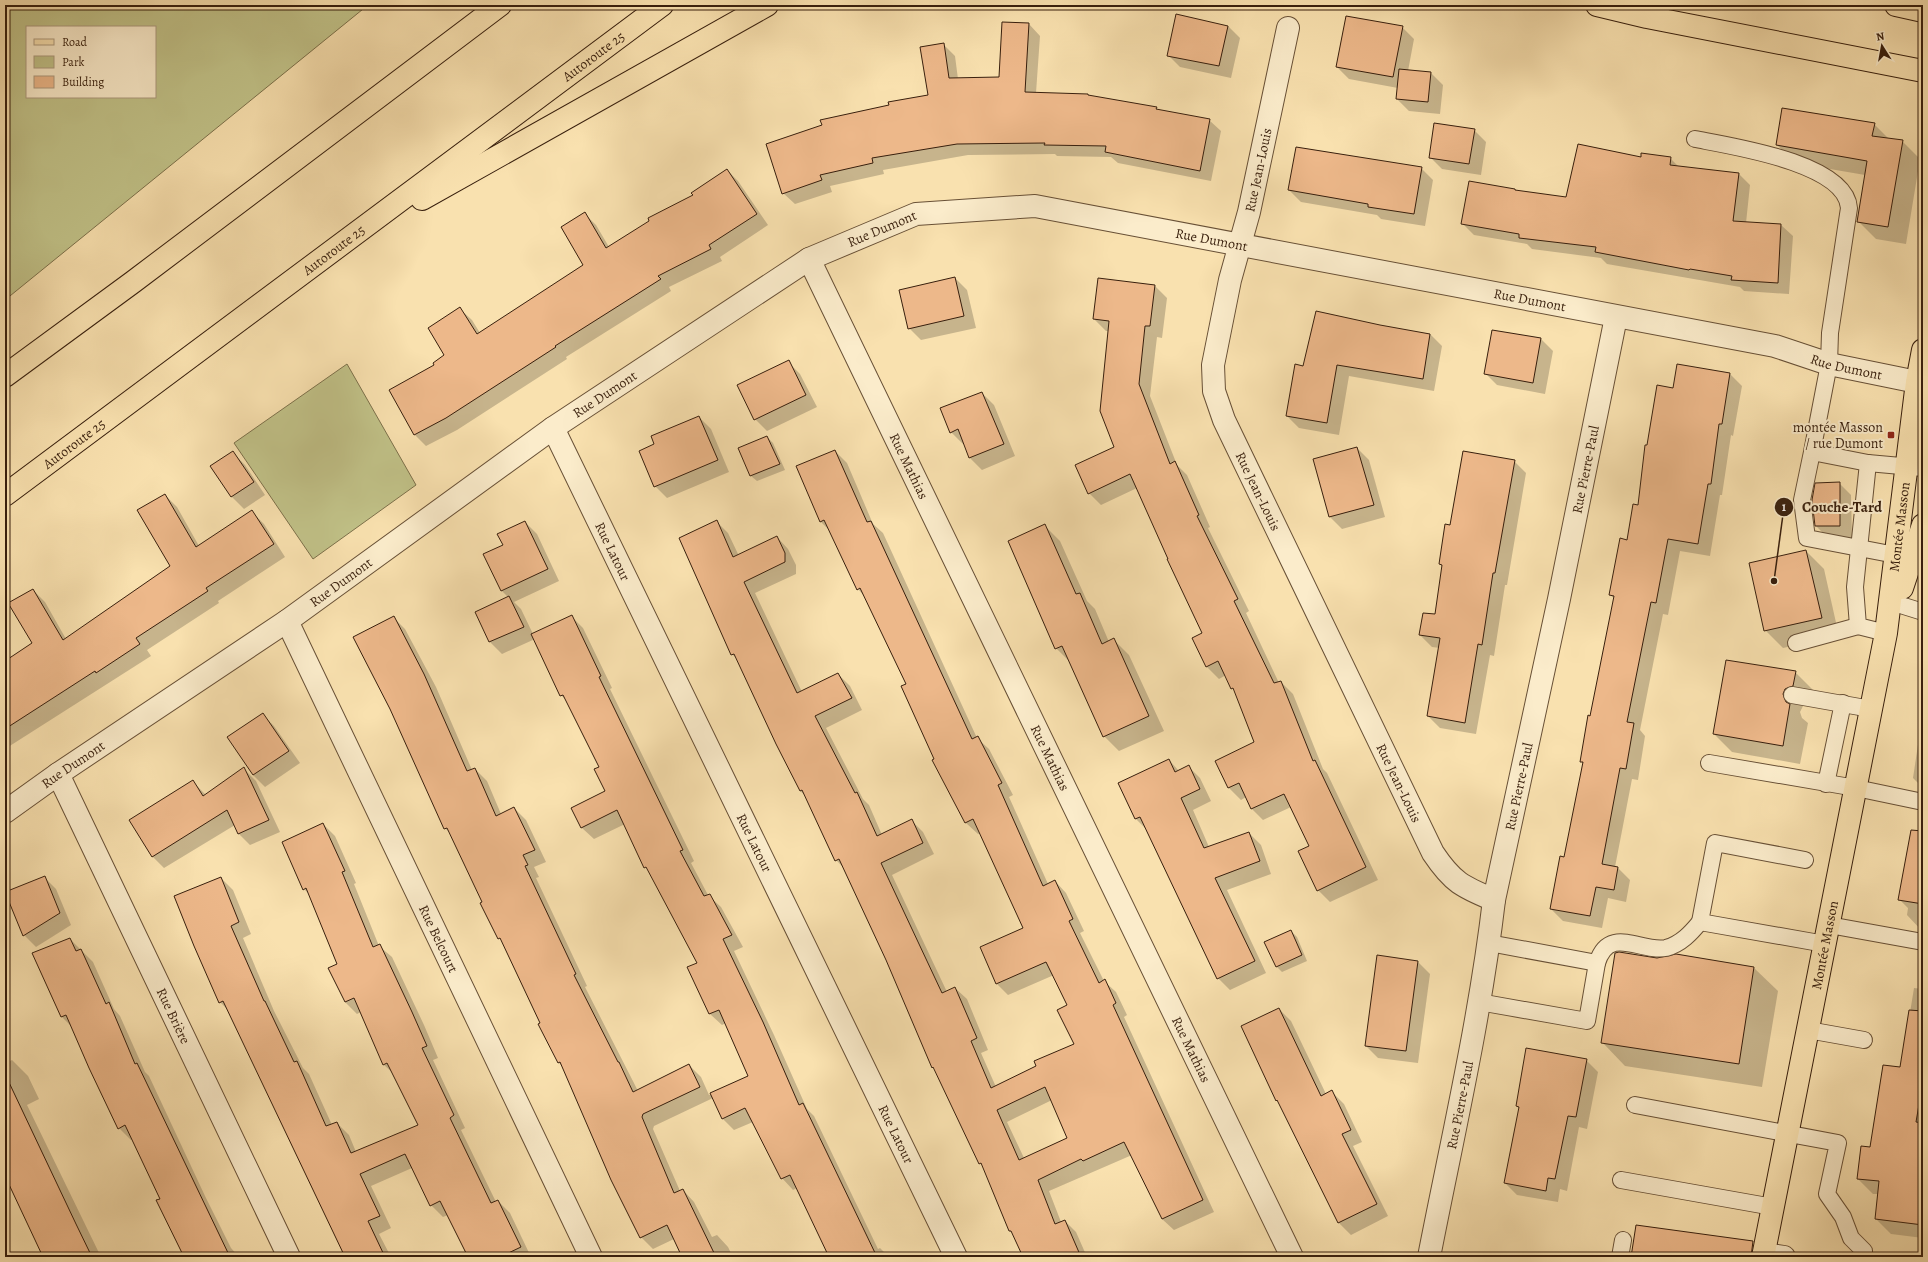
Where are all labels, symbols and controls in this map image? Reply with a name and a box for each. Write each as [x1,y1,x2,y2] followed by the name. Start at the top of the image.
[26,26,156,98] legend
[1862,26,1902,66] north arrow
[558,27,629,87] street label: Autoroute 25
[1875,29,1886,45] text: N
[62,34,88,50] text: Road
[62,54,85,70] text: Park
[62,74,104,90] text: Building
[1240,126,1277,214] street label: Rue Jean-Louis
[845,206,920,252] street label: Rue Dumont
[298,221,369,280] street label: Autoroute 25
[1174,224,1249,256] street label: Rue Dumont
[1492,284,1568,316] street label: Rue Dumont
[1808,349,1884,385] street label: Rue Dumont
[569,366,641,422] street label: Rue Dumont
[38,414,109,474] street label: Autoroute 25
[1793,418,1883,453] place label: montée Masson / rue Dumont
[1567,423,1604,515] street label: Rue Pierre-Paul
[885,430,933,502] street label: Rue Mathias
[1886,430,1896,440] marker: montée Masson / rue Dumont
[1231,449,1285,534] street label: Rue Jean-Louis
[1885,481,1915,573] street label: Montée Masson
[1774,493,1890,520] callout: Couche-Tard
[1802,497,1883,517] text: Couche-Tard
[1782,499,1787,515] text: 1
[590,519,635,584] street label: Rue Latour
[306,553,377,612] street label: Rue Dumont
[1026,722,1074,794] street label: Rue Mathias
[37,736,109,793] street label: Rue Dumont
[1372,740,1426,826] street label: Rue Jean-Louis
[1500,740,1538,832] street label: Rue Pierre-Paul
[732,810,777,876] street label: Rue Latour
[1807,899,1843,991] street label: Montée Masson
[414,902,463,976] street label: Rue Belcourt
[152,985,195,1047] street label: Rue Brière
[1167,1013,1215,1086] street label: Rue Mathias
[1442,1059,1478,1151] street label: Rue Pierre-Paul
[873,1102,918,1167] street label: Rue Latour

